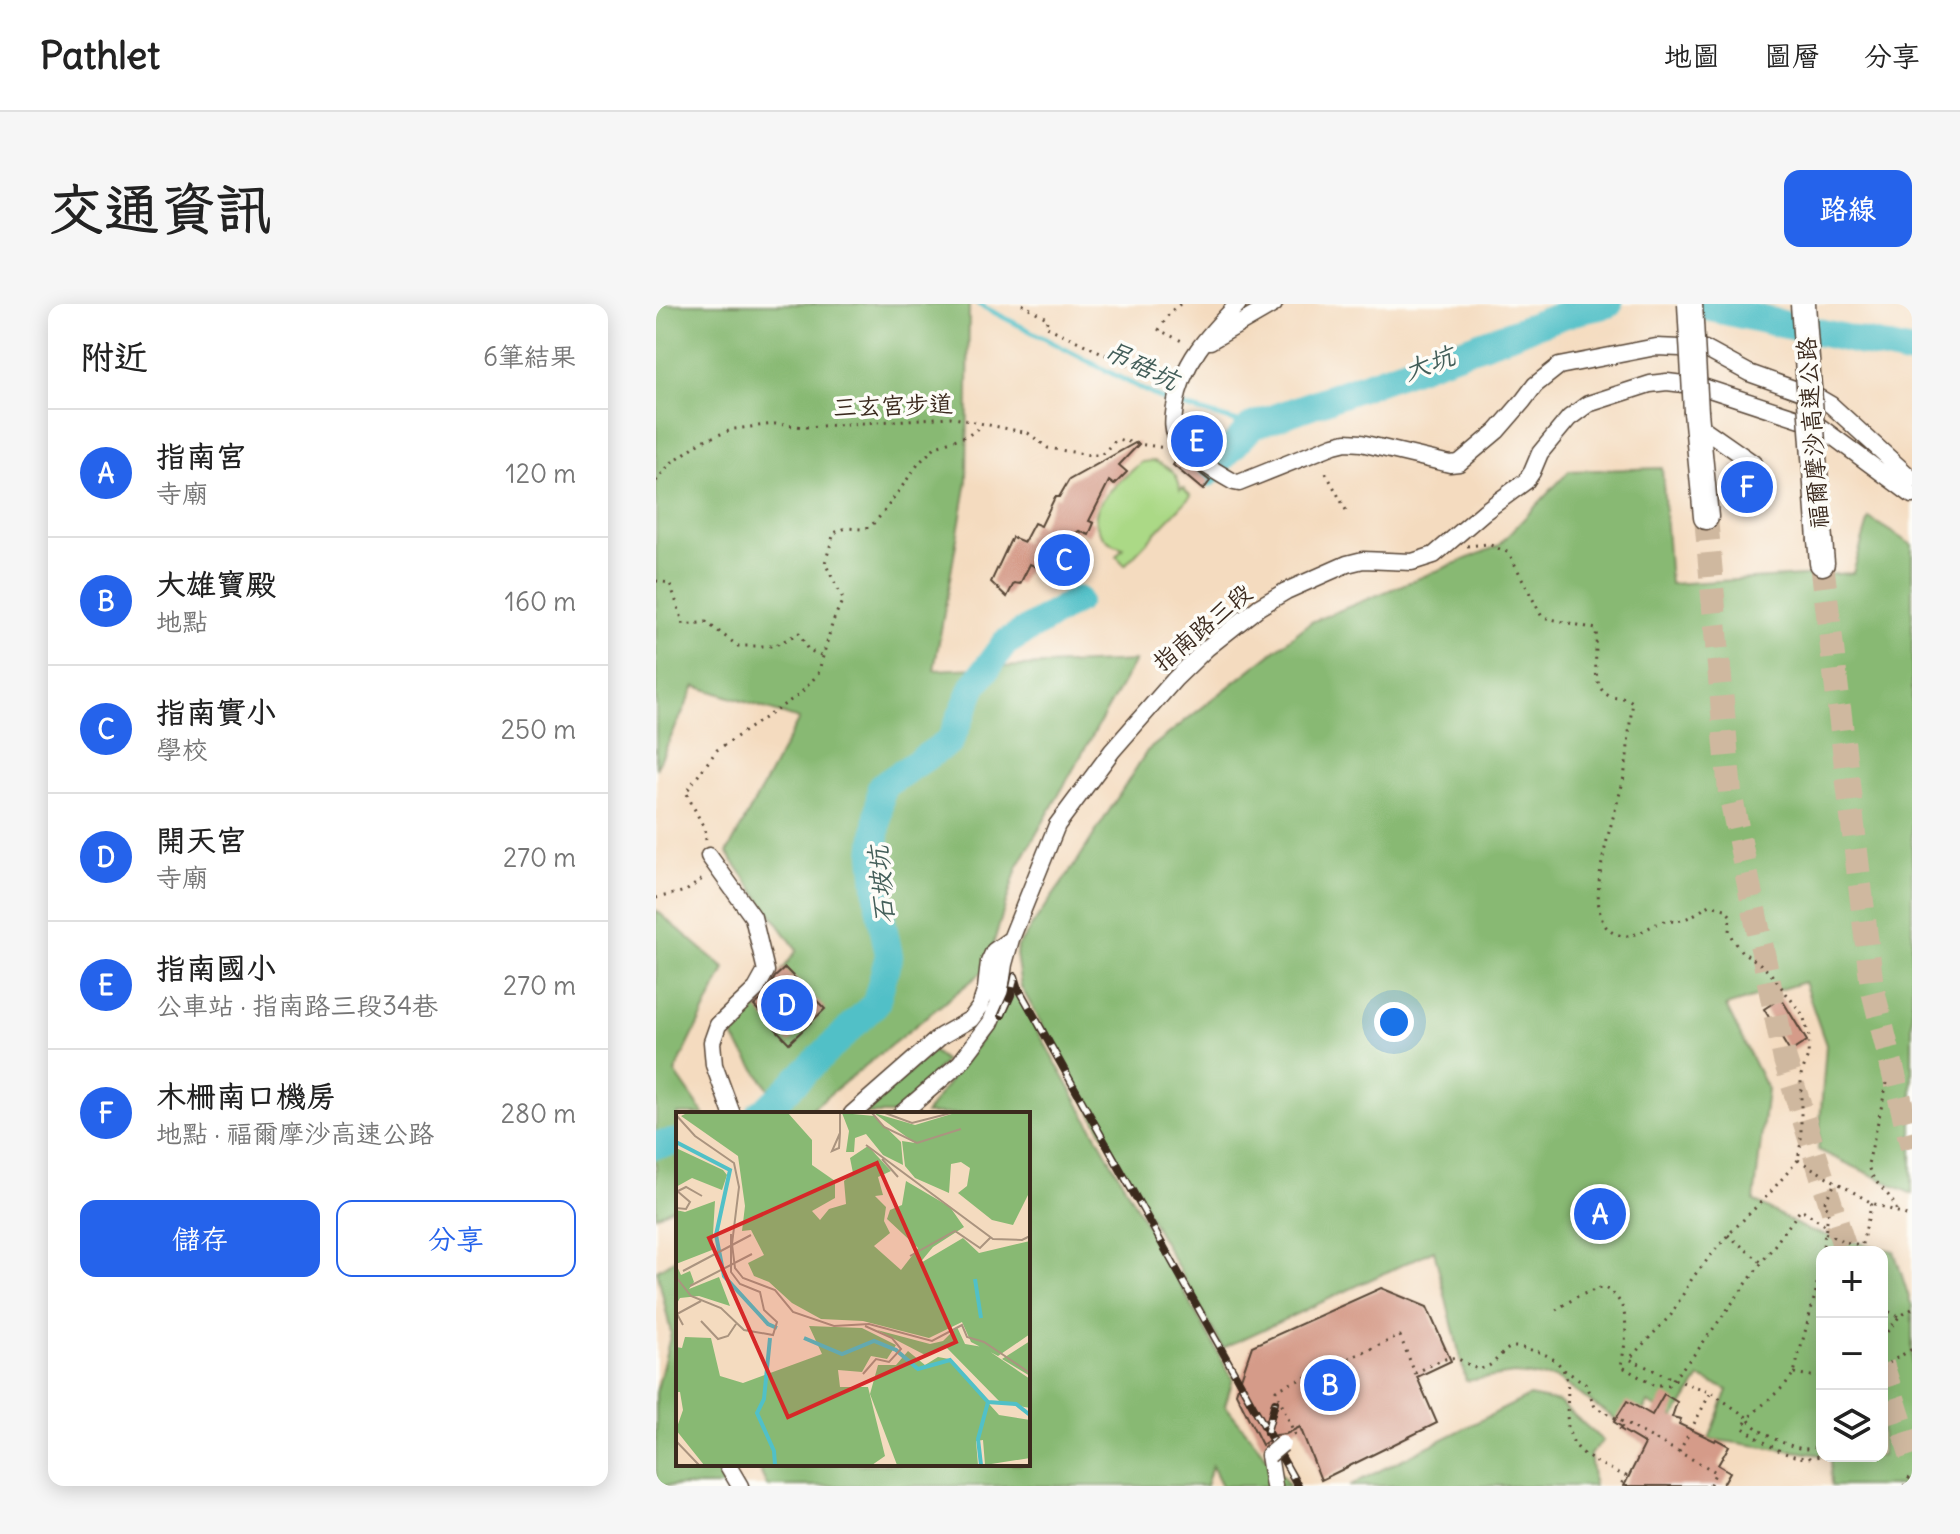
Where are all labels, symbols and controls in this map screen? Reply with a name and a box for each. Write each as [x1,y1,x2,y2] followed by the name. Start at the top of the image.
[40,32,160,79] text: Pathlet
[1664,38,1720,74] text: 地圖
[1764,38,1820,74] text: 圖層
[1864,38,1920,74] text: 分享
[1784,170,1912,247] button: 路線
[48,174,272,244] text: 交通資訊
[1100,333,1187,398] water label: 吊硞坑
[80,335,148,378] text: 附近
[1790,336,1834,530] street label: 福爾摩沙高速公路
[1399,338,1462,387] water label: 大坑
[483,340,576,373] text: 6筆結果
[833,388,953,422] street label: 三玄宮步道
[1171,411,1223,471] pin: E
[156,437,246,475] text: 指南宮
[98,457,114,490] text: A
[505,457,576,490] text: 120 m
[1721,457,1773,517] pin: F
[156,477,208,510] text: 寺廟
[1038,530,1090,590] pin: C
[156,565,276,603] text: 大雄寶殿
[1146,577,1258,677] street label: 指南路三段
[97,585,115,618] text: B
[505,585,576,618] text: 160 m
[156,605,208,638] text: 地點
[156,693,276,731] text: 指南實小
[97,713,115,746] text: C
[501,713,576,746] text: 250 m
[156,733,208,766] text: 學校
[156,821,246,859] text: 開天宮
[97,841,115,874] text: D
[503,841,576,874] text: 270 m
[861,842,901,925] water label: 石坡坑
[156,861,208,894] text: 寺廟
[156,949,276,987] text: 指南國小
[98,969,114,1002] text: E
[503,969,576,1002] text: 270 m
[761,975,813,1035] pin: D
[156,989,438,1022] text: 公車站 · 指南路三段34巷
[1374,1002,1414,1042] your location
[156,1077,336,1115] text: 木柵南口機房
[99,1097,113,1130] text: F
[501,1097,576,1130] text: 280 m
[676,1112,1030,1466] inset map
[156,1117,434,1150] text: 地點 · 福爾摩沙高速公路
[1574,1184,1626,1244] pin: A
[80,1200,320,1277] button: 儲存
[336,1200,576,1277] button: 分享
[1816,1246,1888,1462] map controls
[1816,1246,1888,1318] button: +
[1816,1318,1888,1390] button: −
[1304,1355,1356,1415] pin: B
[1816,1390,1888,1462] button: layers

